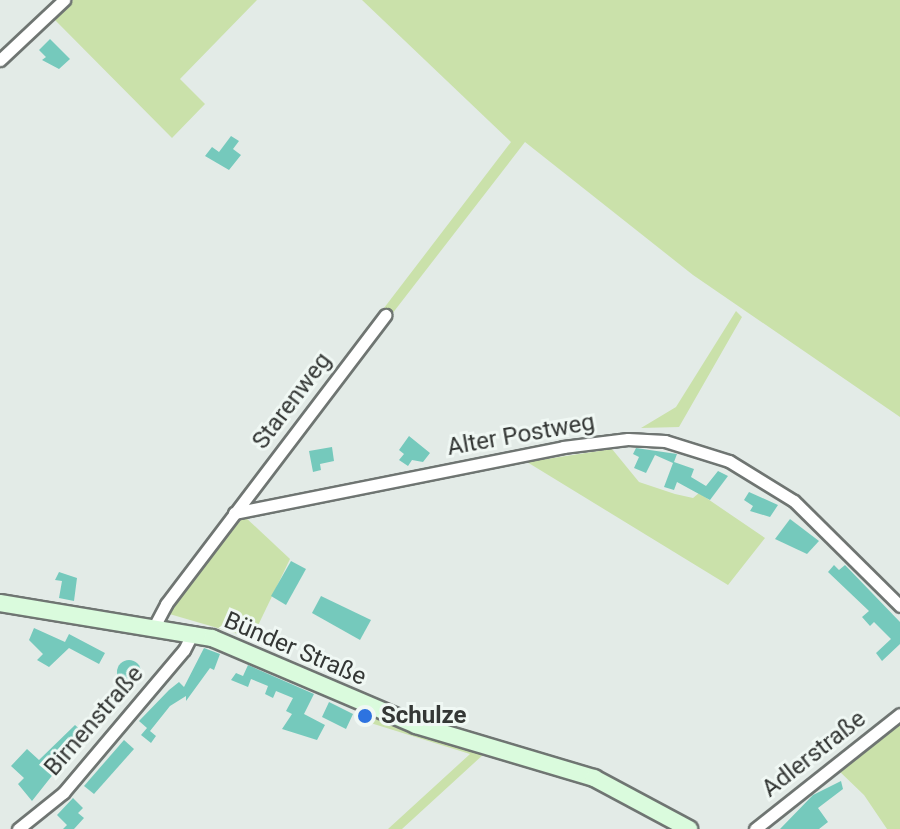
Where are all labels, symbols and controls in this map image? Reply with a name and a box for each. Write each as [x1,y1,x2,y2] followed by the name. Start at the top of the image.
[246,347,338,455] street label: Starenweg
[445,408,597,462] street label: Alter Postweg
[220,606,370,692] street label: Bünder Straße
[38,660,150,782] street label: Birnenstraße
[381,702,466,730] place label: Schulze
[756,705,872,803] street label: Adlerstraße
[356,707,374,725] marker: Schulze

